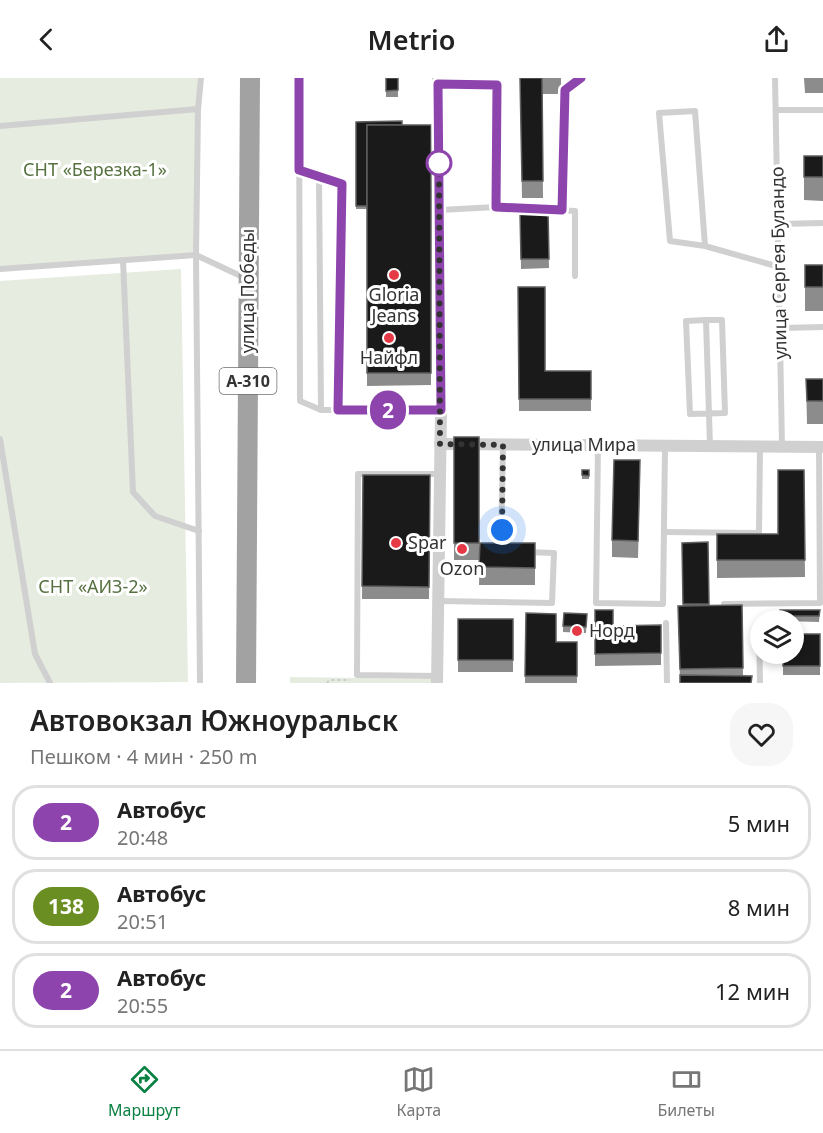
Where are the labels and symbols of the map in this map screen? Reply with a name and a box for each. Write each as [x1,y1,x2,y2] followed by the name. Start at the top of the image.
[426,150,452,176] unlabelled marker
[23,157,167,181] park label: СНТ «Березка-1»
[764,166,792,360] street label: улица Сергея Буландо
[235,229,259,353] street label: улица Победы
[387,268,401,282] marker: Gloria Jeans
[369,282,419,327] place label: Gloria Jeans
[382,331,396,345] marker: Найфл
[360,345,418,369] place label: Найфл
[220,368,276,394] road number: А-310
[368,390,408,430] line badge: 2
[532,432,636,456] street label: улица Мира
[487,515,517,545] your location
[408,530,447,554] place label: Spar
[389,536,403,550] marker: Spar
[455,542,469,556] marker: Ozon
[440,556,484,580] place label: Ozon
[38,574,148,598] park label: СНТ «АИЗ-2»
[589,618,635,642] place label: Норд
[570,624,584,638] marker: Норд

